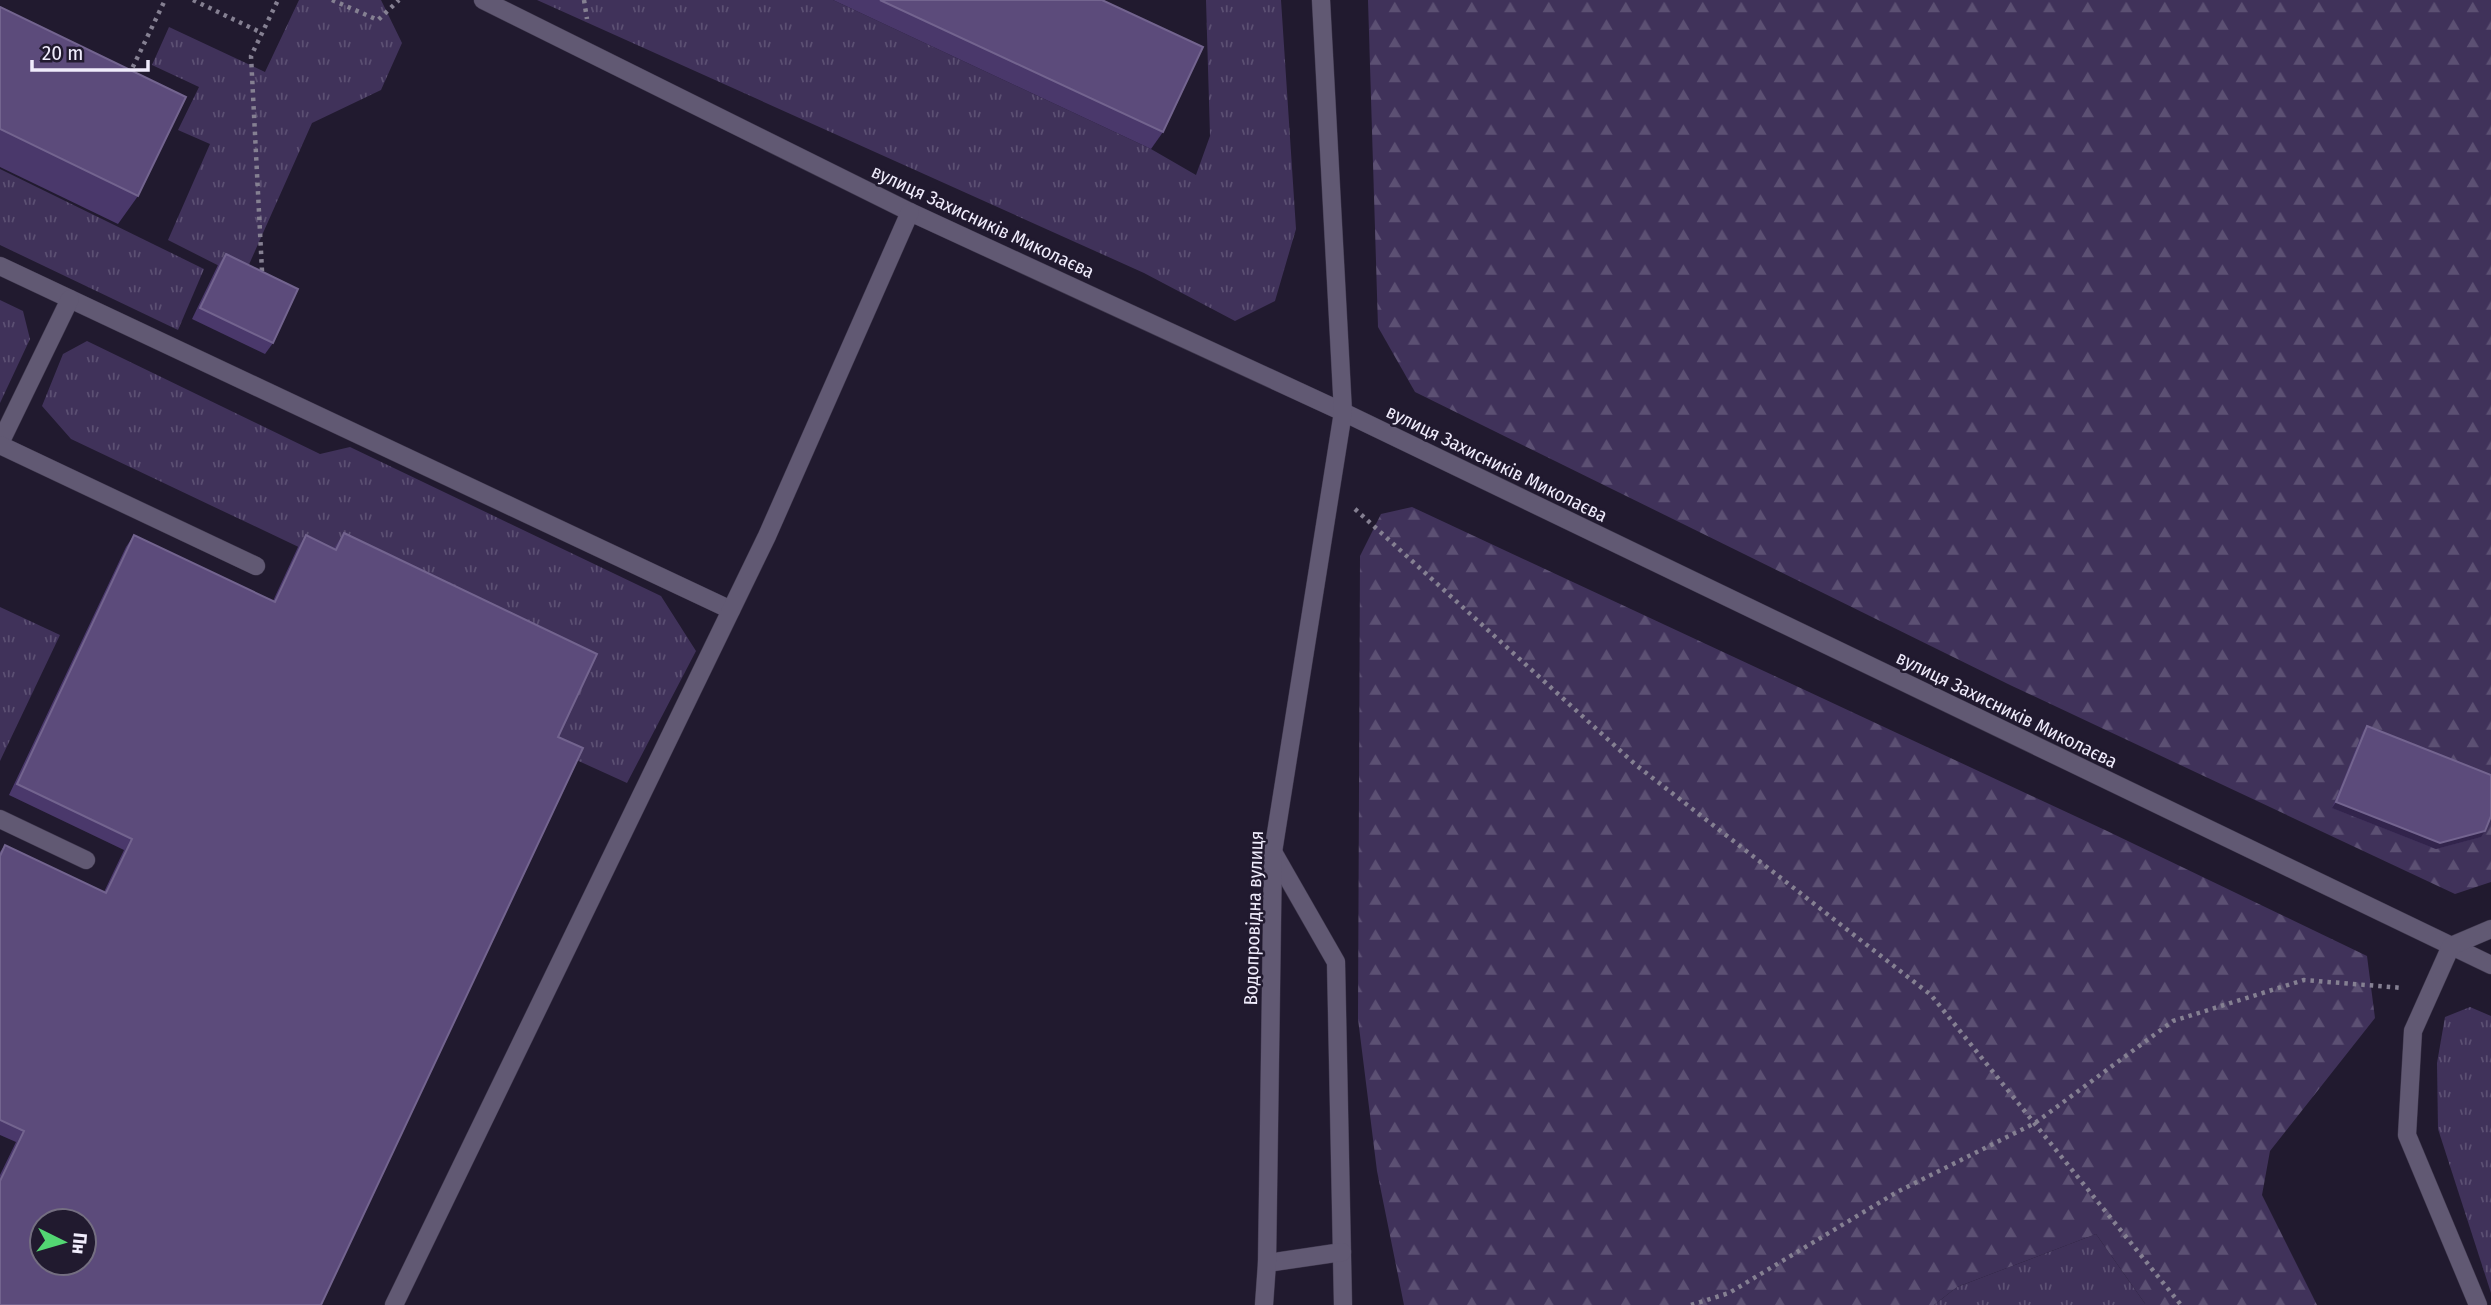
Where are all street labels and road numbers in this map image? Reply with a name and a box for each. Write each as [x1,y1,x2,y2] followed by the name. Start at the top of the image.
[868,160,1098,283] street label: вулиця Захисників Миколаєва
[1383,400,1611,527] street label: вулиця Захисників Миколаєва
[1893,646,2121,773] street label: вулиця Захисників Миколаєва
[1239,830,1268,1006] street label: Водопровідна вулиця

